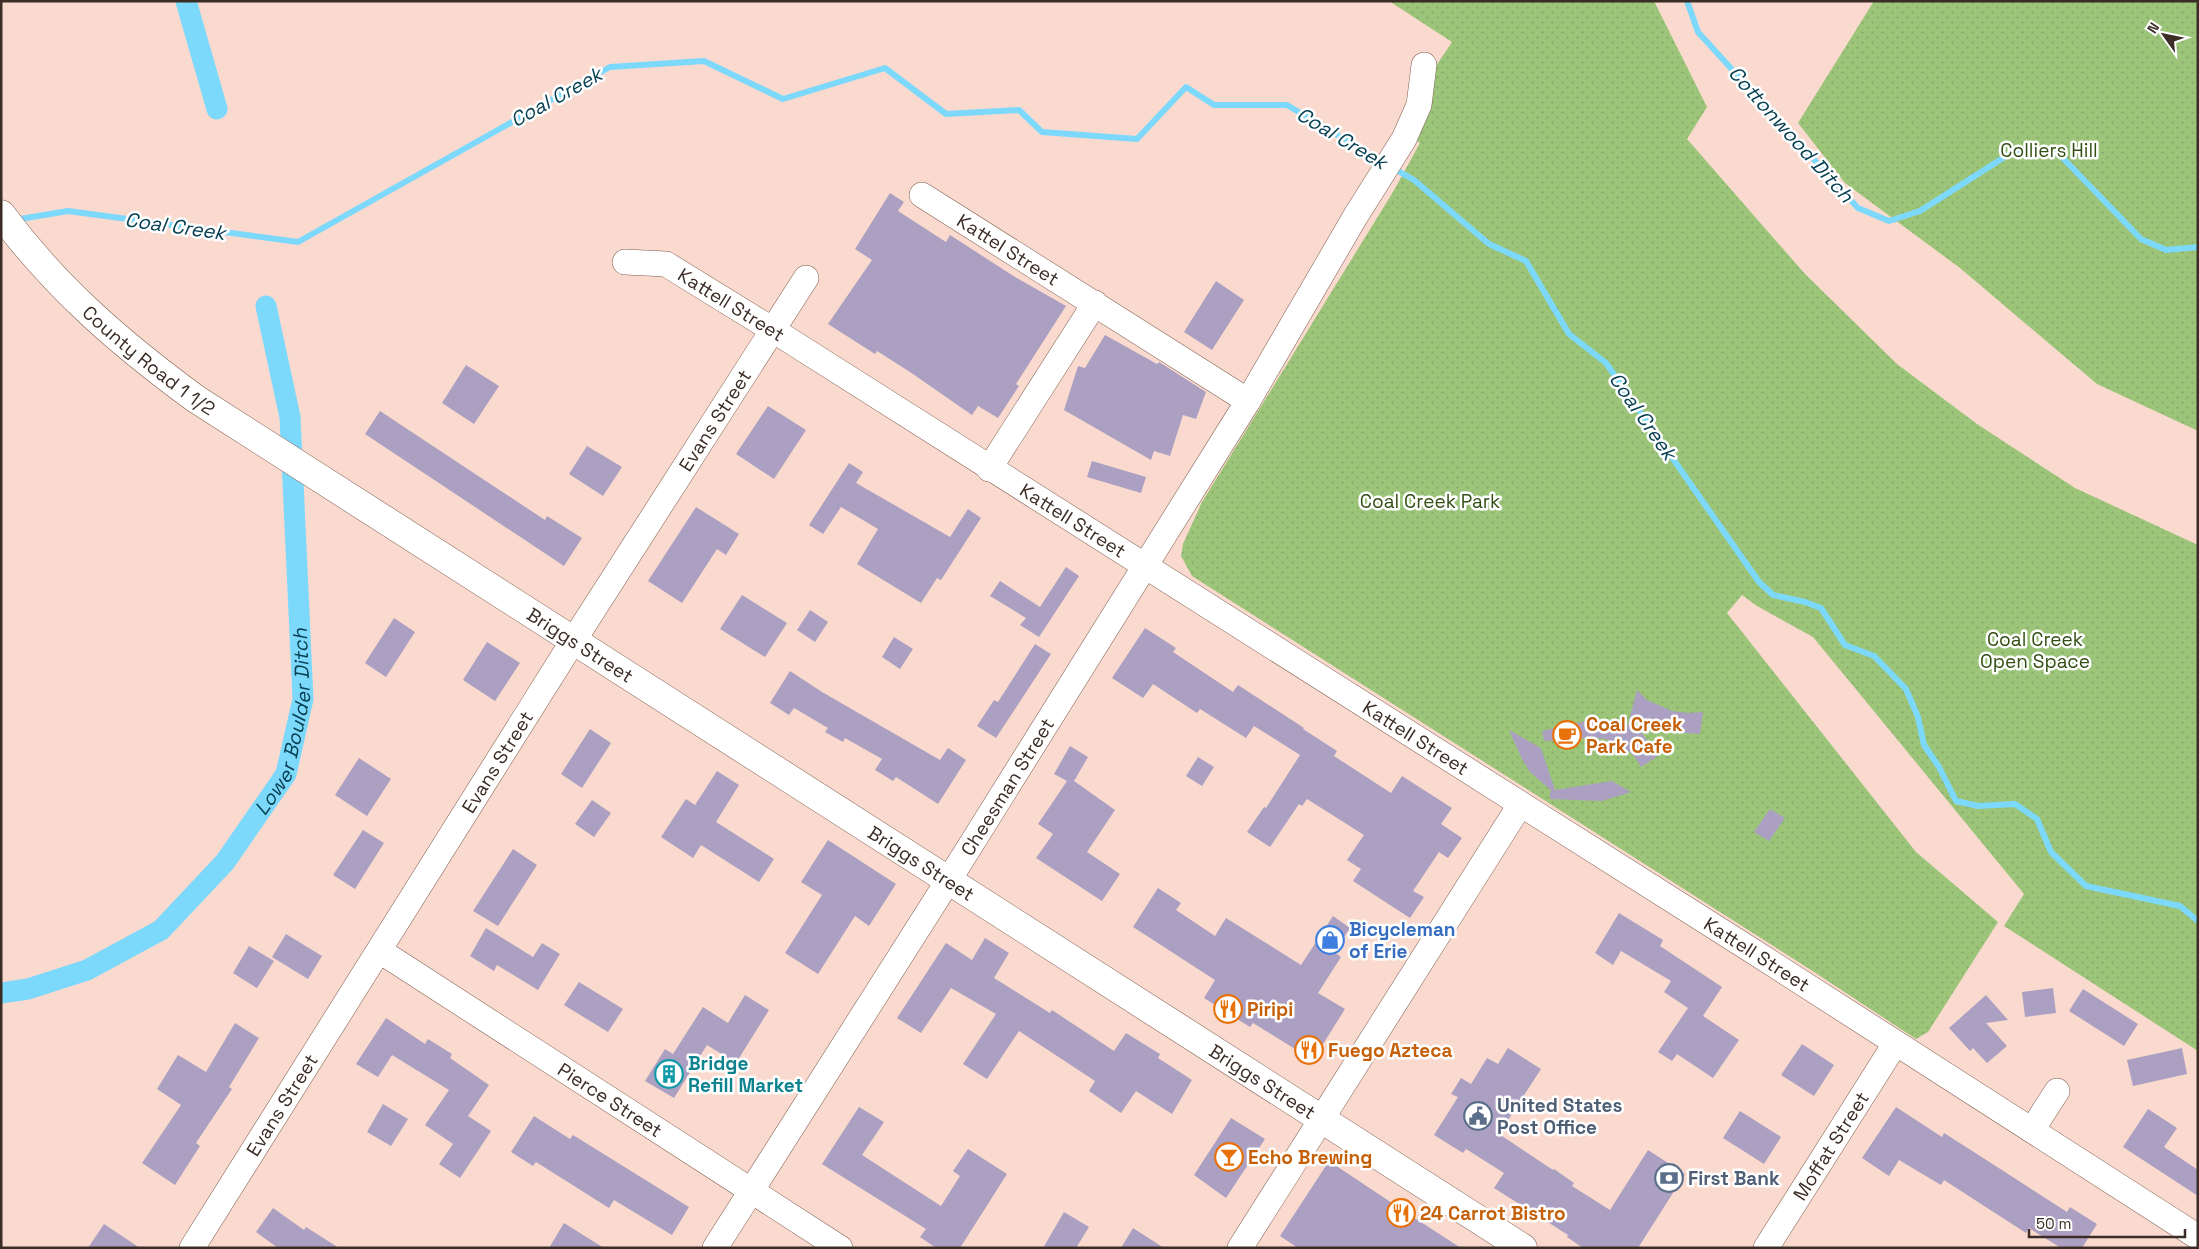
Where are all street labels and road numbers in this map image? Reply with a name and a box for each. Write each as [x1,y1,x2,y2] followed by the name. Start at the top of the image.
[952,208,1064,292] street label: Kattel Street
[673,262,789,347] street label: Kattell Street
[77,300,220,421] street label: County Road 1 1/2
[673,365,757,476] street label: Evans Street
[1015,478,1131,564] street label: Kattell Street
[522,602,638,689] street label: Briggs Street
[1358,695,1473,781] street label: Kattell Street
[456,706,539,818] street label: Evans Street
[955,713,1060,861] street label: Cheesman Street
[863,820,979,907] street label: Briggs Street
[1699,911,1814,998] street label: Kattell Street
[1204,1038,1320,1125] street label: Briggs Street
[241,1049,324,1161] street label: Evans Street
[553,1057,667,1143] street label: Pierce Street
[1787,1087,1875,1205] street label: Moffat Street

